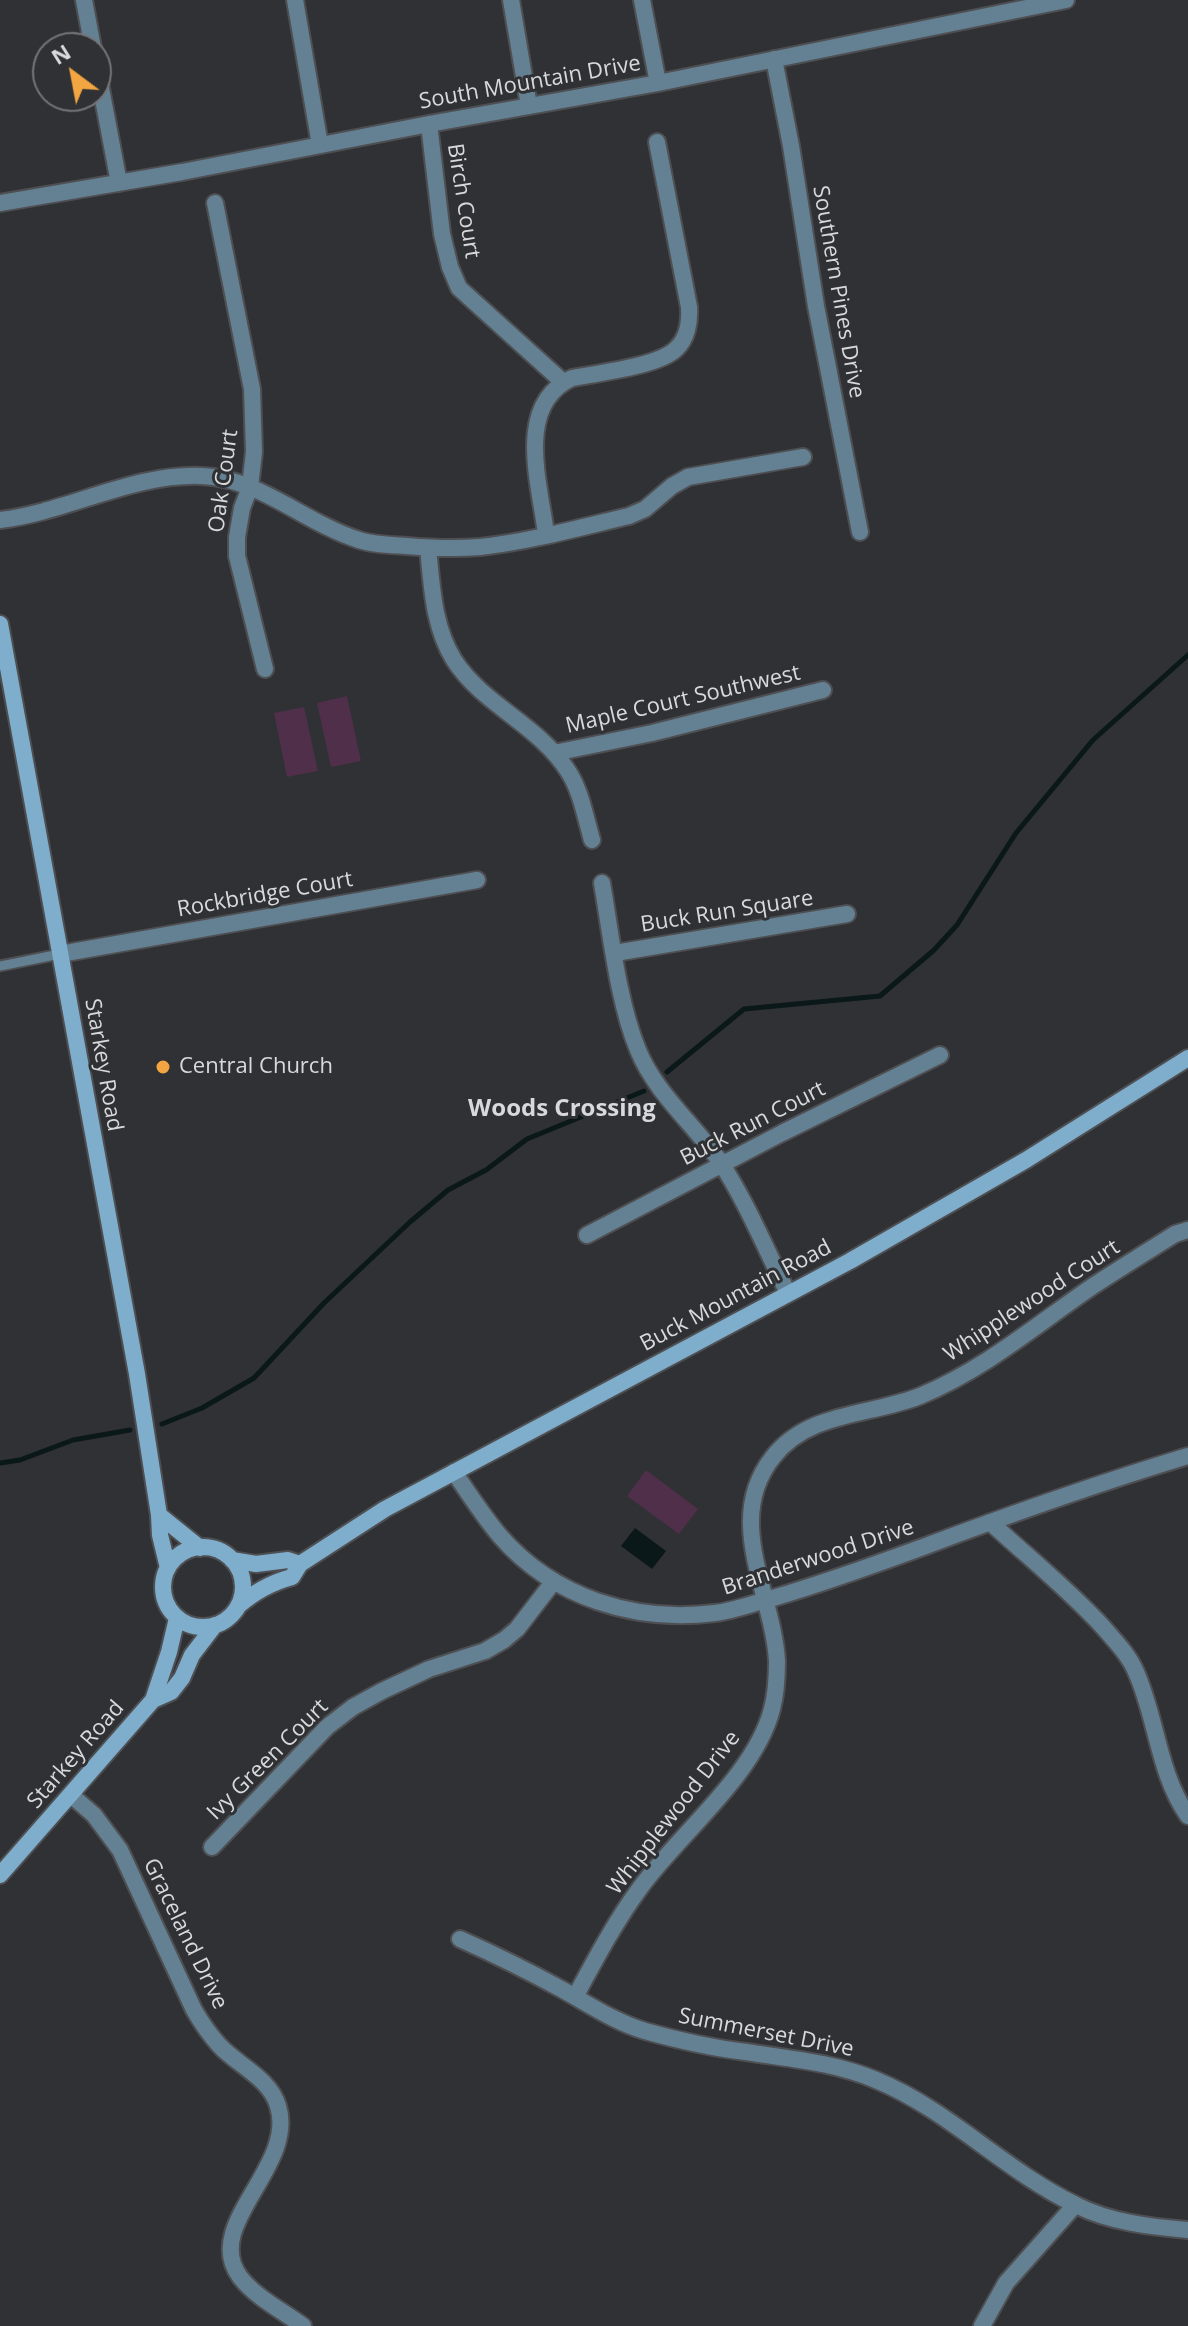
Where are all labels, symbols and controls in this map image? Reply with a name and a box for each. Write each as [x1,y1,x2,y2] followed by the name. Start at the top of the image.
[32,32,112,112] north arrow
[45,36,76,71] text: N
[417,51,643,115] street label: South Mountain Drive
[441,142,485,260] street label: Birch Court
[806,184,870,400] street label: Southern Pines Drive
[204,428,244,534] street label: Oak Court
[563,660,803,740] street label: Maple Court Southwest
[175,867,355,923] street label: Rockbridge Court
[639,885,815,939] street label: Buck Run Square
[78,997,128,1133] street label: Starkey Road
[179,1054,333,1080] place label: Central Church
[154,1058,172,1076] marker: Central Church
[676,1076,830,1172] street label: Buck Run Court
[468,1095,656,1123] district label: Woods Crossing
[636,1234,836,1358] street label: Buck Mountain Road
[939,1234,1125,1368] street label: Whipplewood Court
[719,1515,917,1601] street label: Branderwood Drive
[202,1694,334,1826] street label: Ivy Green Court
[22,1696,130,1814] street label: Starkey Road
[602,1726,746,1900] street label: Whipplewood Drive
[137,1854,233,2014] street label: Graceland Drive
[676,2003,856,2063] street label: Summerset Drive

